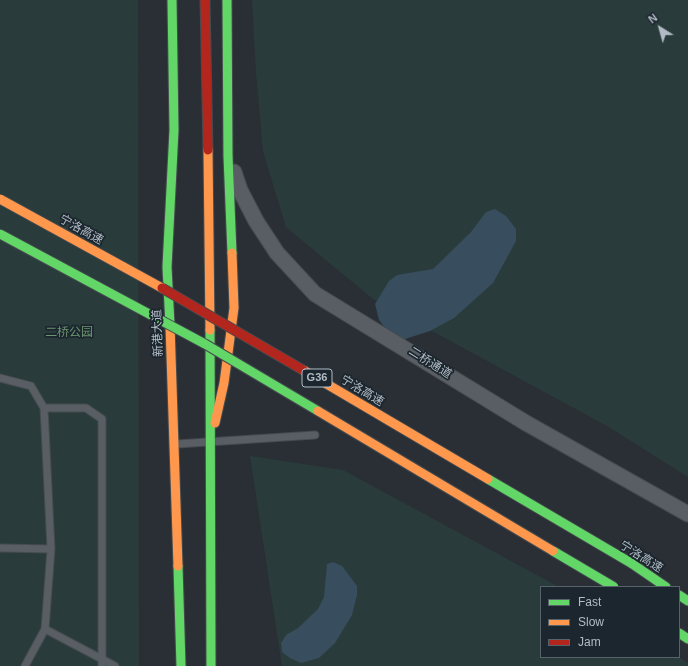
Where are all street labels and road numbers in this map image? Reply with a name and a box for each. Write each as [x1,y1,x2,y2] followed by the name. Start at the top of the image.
[57,212,105,248] street label: 宁洛高速
[150,309,166,357] street label: 新港大道
[406,344,454,382] street label: 二桥通道
[302,369,332,387] road number: G36
[338,372,386,410] street label: 宁洛高速
[617,538,665,576] street label: 宁洛高速

